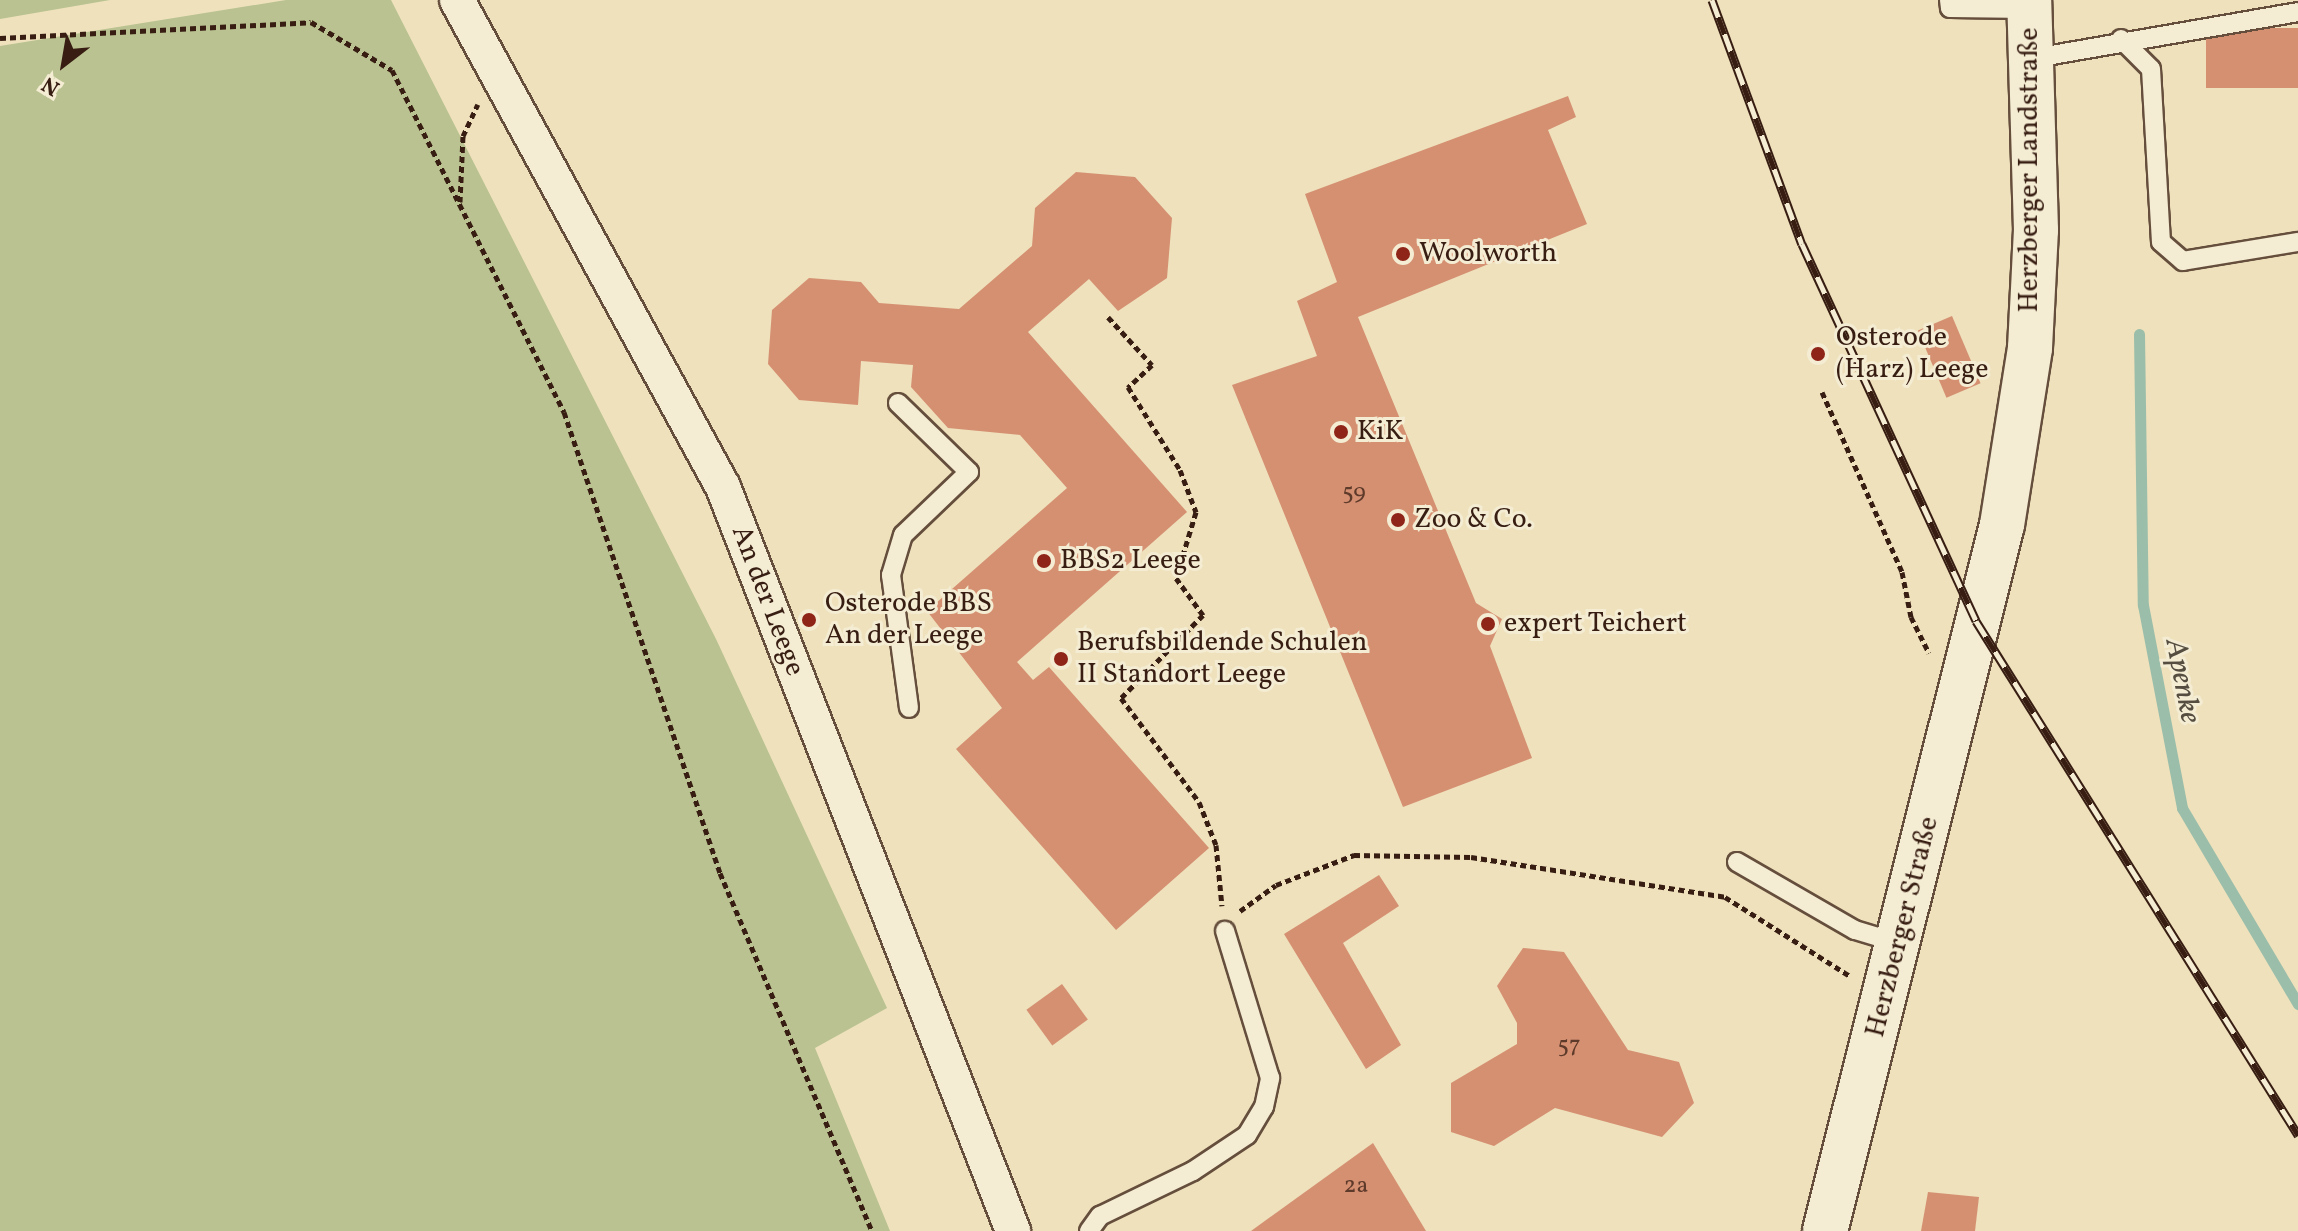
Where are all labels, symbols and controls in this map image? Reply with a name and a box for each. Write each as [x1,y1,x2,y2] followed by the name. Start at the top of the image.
[24,24,104,104] north arrow
[2013,28,2047,312] street label: Herzberger Landstraße
[37,68,66,102] text: N
[1419,237,1557,271] place label: Woolworth
[1394,245,1412,263] marker: Woolworth
[1836,321,1988,387] place label: Osterode (Harz) Leege
[1807,343,1829,365] marker: Osterode (Harz) Leege
[1357,415,1403,449] place label: KiK
[1332,423,1350,441] marker: KiK
[1342,480,1366,508] house number: 59
[1414,503,1533,537] place label: Zoo & Co.
[1389,511,1407,529] marker: Zoo & Co.
[723,521,811,681] street label: An der Leege
[1060,544,1201,578] place label: BBS2 Leege
[1035,552,1053,570] marker: BBS2 Leege
[825,587,992,653] place label: Osterode BBS An der Leege
[1504,607,1688,641] place label: expert Teichert
[800,611,818,629] marker: Osterode BBS An der Leege
[1479,615,1497,633] marker: expert Teichert
[1077,626,1367,692] place label: Berufsbildende Schulen II Standort Leege
[2156,636,2208,726] water label: Apenke
[1052,650,1070,668] marker: Berufsbildende Schulen II Standort Leege
[1859,813,1947,1041] street label: Herzberger Straße
[1557,1033,1581,1061] house number: 57
[1344,1173,1368,1201] house number: 2a

